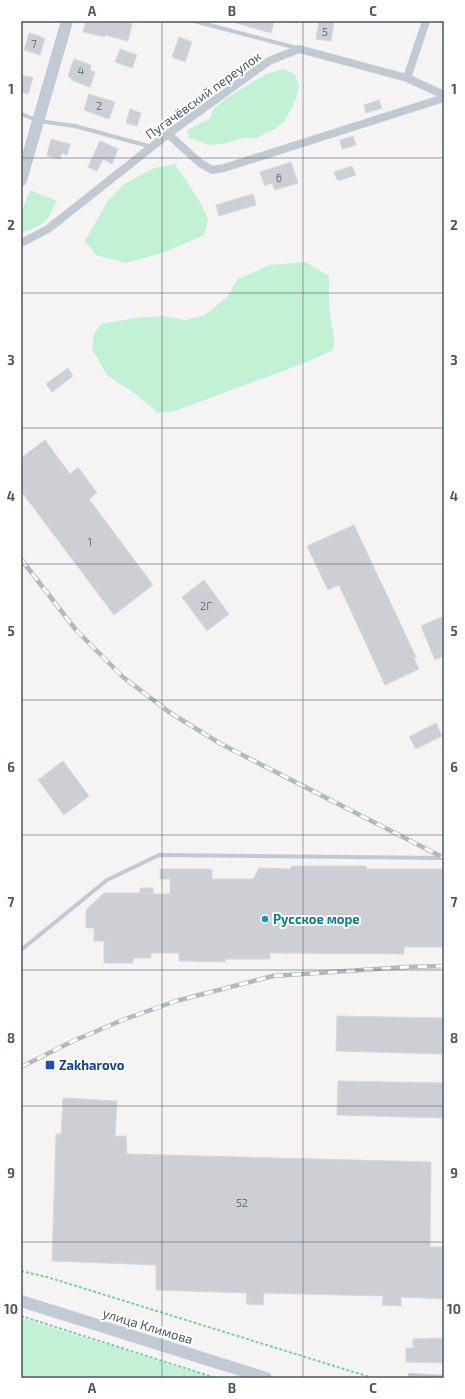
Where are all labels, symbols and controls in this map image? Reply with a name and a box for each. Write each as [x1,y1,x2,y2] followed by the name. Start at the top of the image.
[88,3,97,19] text: A
[228,3,236,19] text: B
[369,3,377,19] text: C
[322,25,328,38] house number: 5
[31,37,37,50] house number: 7
[142,48,264,142] street label: Пугачёвский переулок
[78,64,85,77] house number: 4
[8,81,14,97] text: 1
[451,81,457,97] text: 1
[96,99,102,112] house number: 2
[276,171,282,184] house number: 6
[7,217,15,233] text: 2
[450,217,458,233] text: 2
[7,352,15,368] text: 3
[450,352,458,368] text: 3
[7,488,15,504] text: 4
[450,488,458,504] text: 4
[88,535,92,548] house number: 1
[200,599,212,612] house number: 2Г
[7,623,15,639] text: 5
[450,623,458,639] text: 5
[7,759,15,775] text: 6
[450,759,458,775] text: 6
[8,894,15,910] text: 7
[451,894,458,910] text: 7
[273,911,360,927] place label: Русское море
[260,914,270,924] marker: Русское море
[7,1030,15,1046] text: 8
[450,1030,458,1046] text: 8
[59,1057,125,1073] place label: Zakharovo
[44,1059,56,1071] marker: Zakharovo
[7,1165,15,1181] text: 9
[450,1165,458,1181] text: 9
[236,1196,248,1209] house number: 52
[4,1301,18,1317] text: 10
[447,1301,461,1317] text: 10
[101,1305,195,1347] street label: улица Климова
[88,1380,97,1396] text: A
[228,1380,236,1396] text: B
[369,1380,377,1396] text: C

